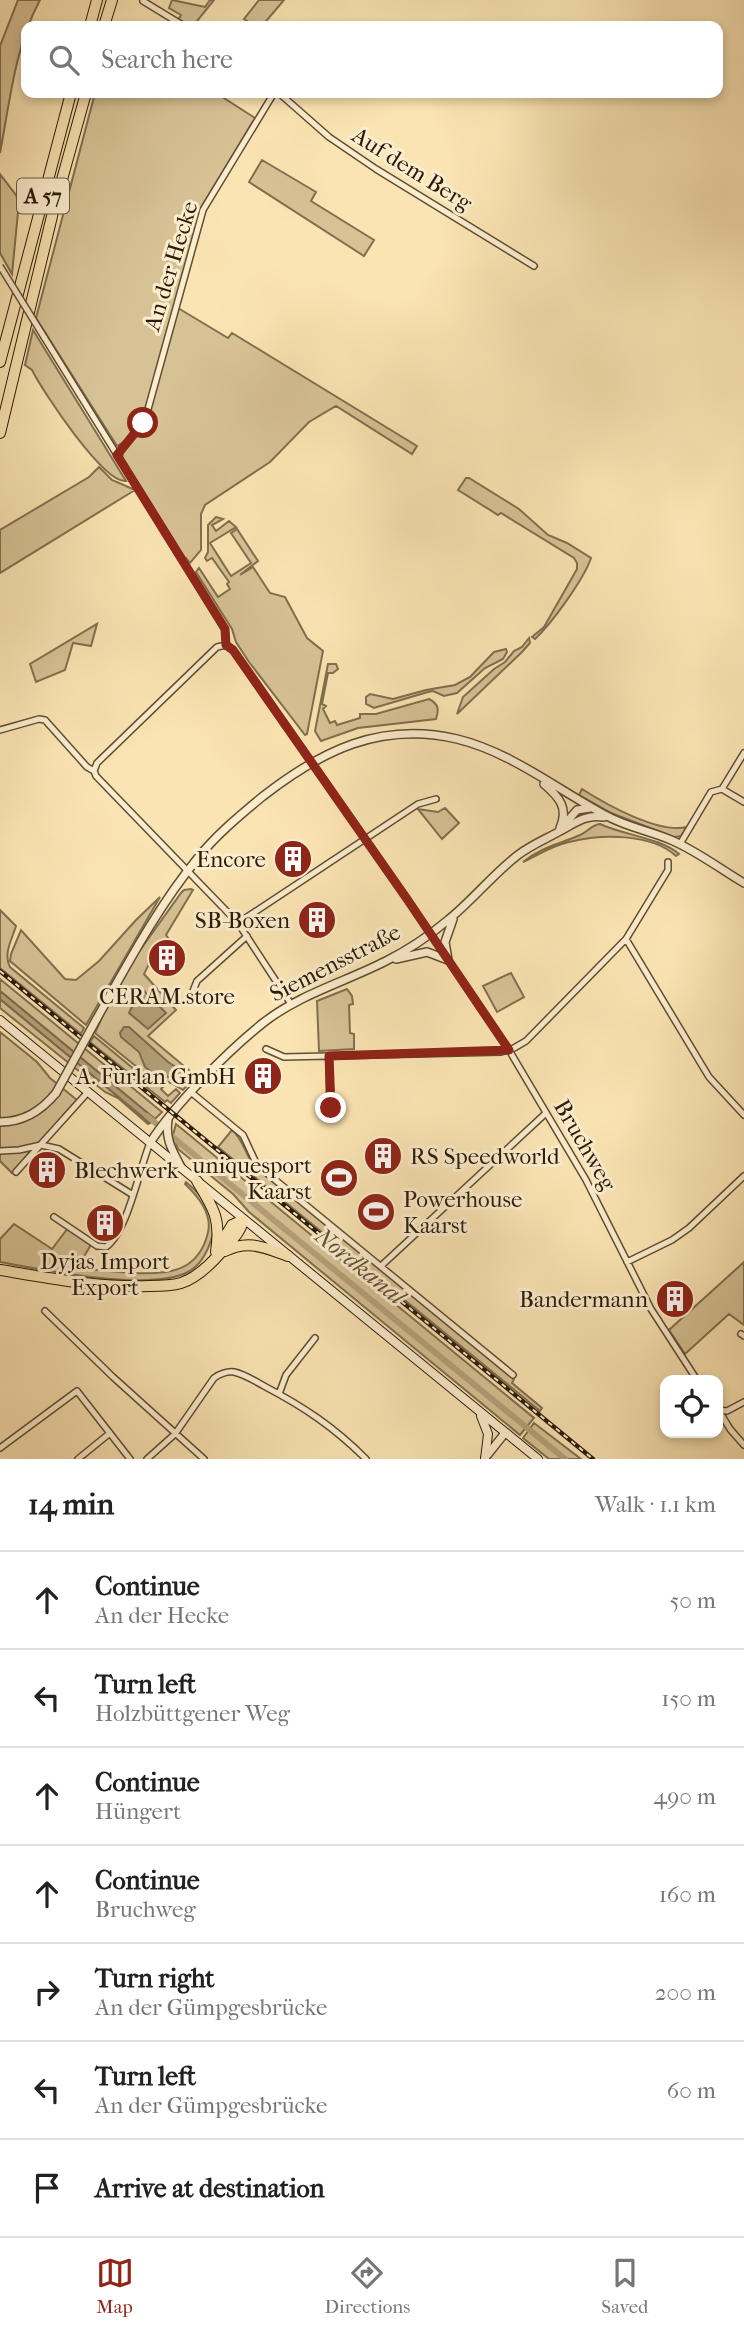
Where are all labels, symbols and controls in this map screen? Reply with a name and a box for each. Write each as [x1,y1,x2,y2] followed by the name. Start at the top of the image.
[21,21,723,98] search box
[45,41,83,79] icon: search
[101,44,233,75] text: Search here
[346,121,478,217] street label: Auf dem Berg
[17,178,69,214] road number: A 57
[138,198,204,335] street label: An der Hecke
[127,407,158,438] route start
[272,838,314,880] building icon: Encore
[196,846,266,873] place label: Encore
[296,899,338,941] building icon: SB-Boxen
[195,907,291,934] place label: SB-Boxen
[265,918,405,1008] street label: Siemensstraße
[146,937,188,979] building icon: CERAM.store
[99,983,235,1010] place label: CERAM.store
[242,1055,284,1097] building icon: A. Furlan GmbH
[75,1063,236,1090] place label: A. Furlan GmbH
[315,1092,346,1123] route end
[548,1095,622,1196] street label: Bruchweg
[362,1135,404,1177] building icon: RS Speedworld
[410,1143,560,1170] place label: RS Speedworld
[26,1149,68,1191] building icon: Blechwerk
[191,1152,312,1205] place label: uniquesport Kaarst
[74,1157,180,1184] place label: Blechwerk
[318,1157,360,1199] sports icon: uniquesport Kaarst
[403,1186,522,1239] place label: Powerhouse Kaarst
[355,1191,397,1233] sports icon: Powerhouse Kaarst
[84,1202,126,1244] building icon: Dyjas Import Export
[309,1221,413,1312] water label: Nordkanal
[40,1248,170,1301] place label: Dyjas Import Export
[654,1278,696,1320] building icon: Bandermann
[519,1286,649,1313] place label: Bandermann
[660,1375,723,1438] map controls
[660,1375,723,1438] button: locate
[28,1487,114,1522] text: 14 min
[595,1491,716,1518] text: Walk · 1.1 km
[95,1571,200,1602] text: Continue
[28,1581,66,1619] icon: ahead
[669,1587,716,1614] text: 50 m
[95,1602,229,1629] text: An der Hecke
[95,1669,196,1700] text: Turn left
[28,1679,66,1717] icon: left
[661,1685,716,1712] text: 150 m
[95,1700,290,1727] text: Holzbüttgener Weg
[95,1767,200,1798] text: Continue
[28,1777,66,1815] icon: ahead
[654,1783,716,1810] text: 490 m
[95,1798,181,1825] text: Hüngert
[95,1865,200,1896] text: Continue
[28,1875,66,1913] icon: ahead
[659,1881,716,1908] text: 160 m
[95,1896,196,1923] text: Bruchweg
[95,1963,215,1994] text: Turn right
[28,1973,66,2011] icon: right
[655,1979,716,2006] text: 200 m
[95,1994,327,2021] text: An der Gümpgesbrücke
[95,2061,196,2092] text: Turn left
[28,2071,66,2109] icon: left
[667,2077,716,2104] text: 60 m
[95,2092,327,2119] text: An der Gümpgesbrücke
[28,2169,66,2207] icon: arrive
[95,2173,325,2204] text: Arrive at destination
[96,2254,134,2318] tab: Map
[325,2254,410,2318] tab: Directions
[601,2254,648,2318] tab: Saved

